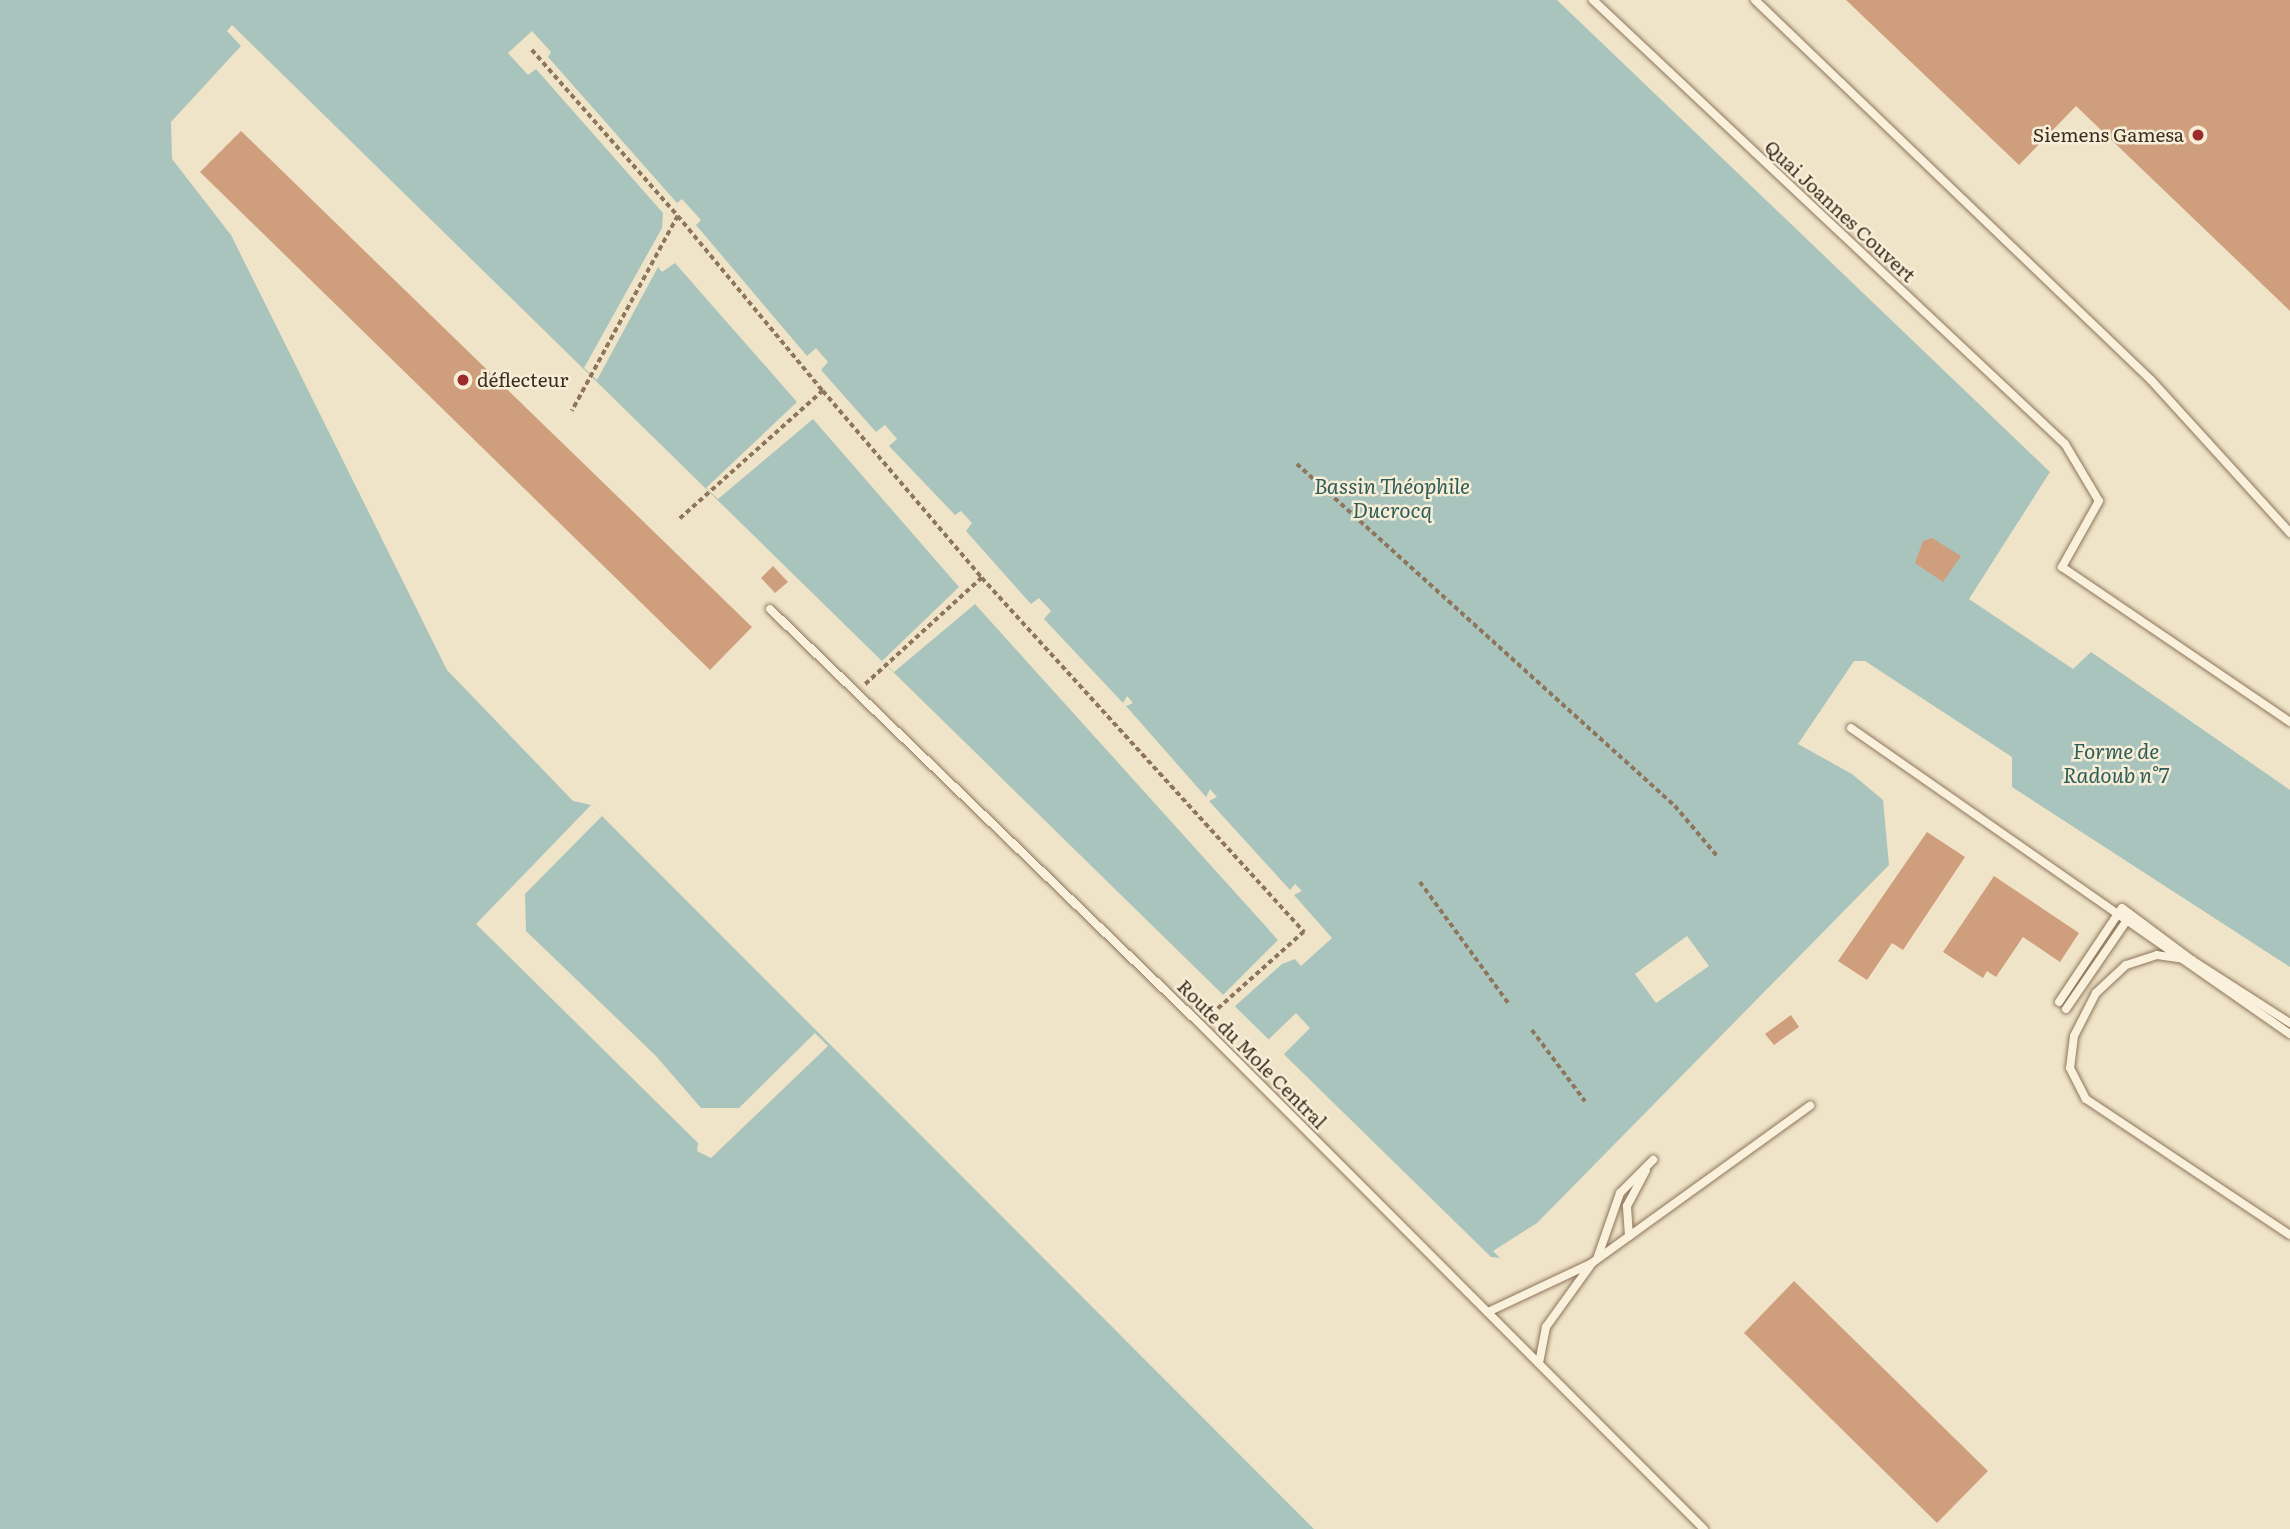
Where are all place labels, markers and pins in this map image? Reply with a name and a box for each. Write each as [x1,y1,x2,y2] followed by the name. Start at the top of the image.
[2033,124,2184,146] place label: Siemens Gamesa
[2190,127,2206,143] marker: Siemens Gamesa
[477,369,568,391] place label: déflecteur
[455,372,471,388] marker: déflecteur

